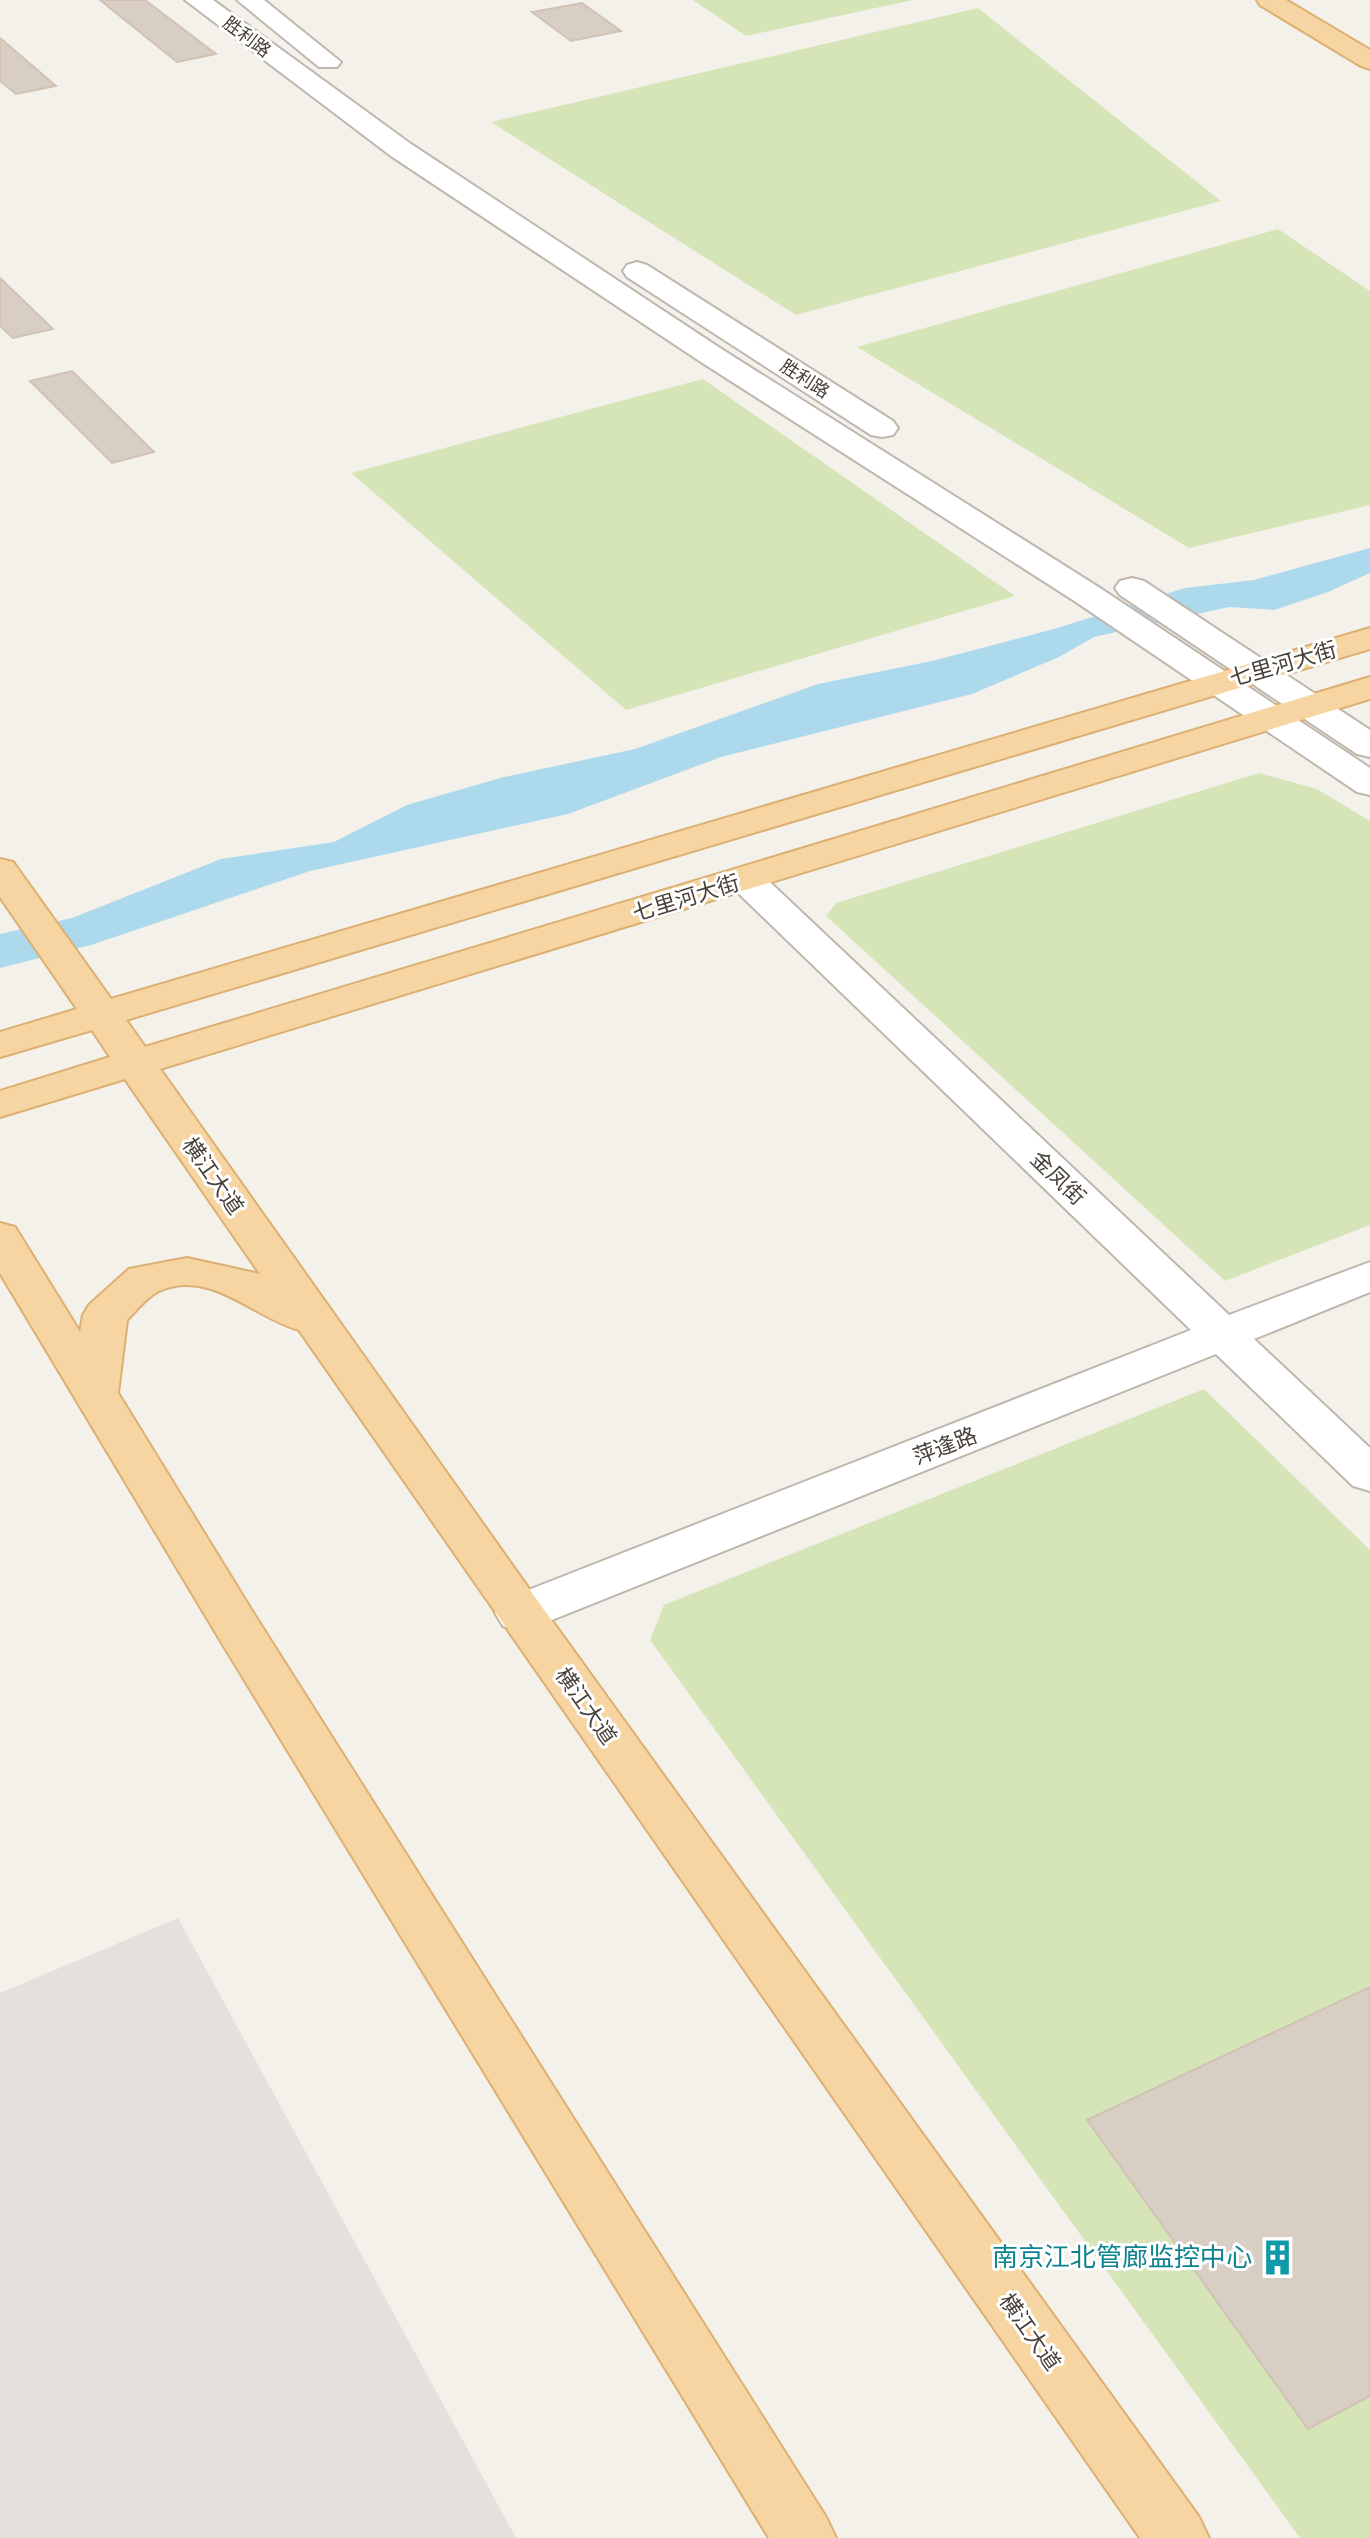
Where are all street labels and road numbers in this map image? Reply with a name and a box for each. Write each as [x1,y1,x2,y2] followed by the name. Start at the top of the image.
[219,12,275,62] street label: 胜利路
[776,355,834,403] street label: 胜利路
[1226,636,1340,692] street label: 七里河大街
[629,869,743,927] street label: 七里河大街
[177,1132,249,1220] street label: 横江大道
[1025,1145,1091,1211] street label: 金凤街
[909,1422,981,1470] street label: 萍逢路
[550,1662,622,1750] street label: 横江大道
[994,2288,1066,2376] street label: 横江大道

